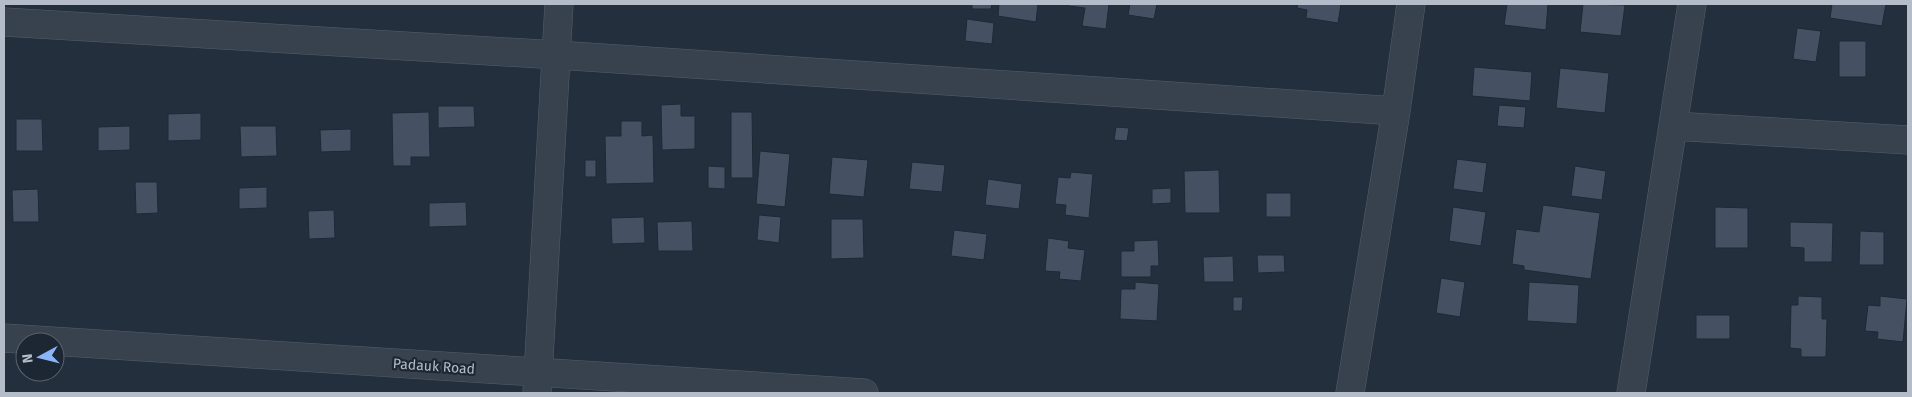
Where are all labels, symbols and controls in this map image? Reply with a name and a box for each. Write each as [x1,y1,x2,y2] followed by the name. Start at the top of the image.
[15,332,65,382] north arrow
[19,353,37,364] text: N
[392,355,476,378] street label: Padauk Road

